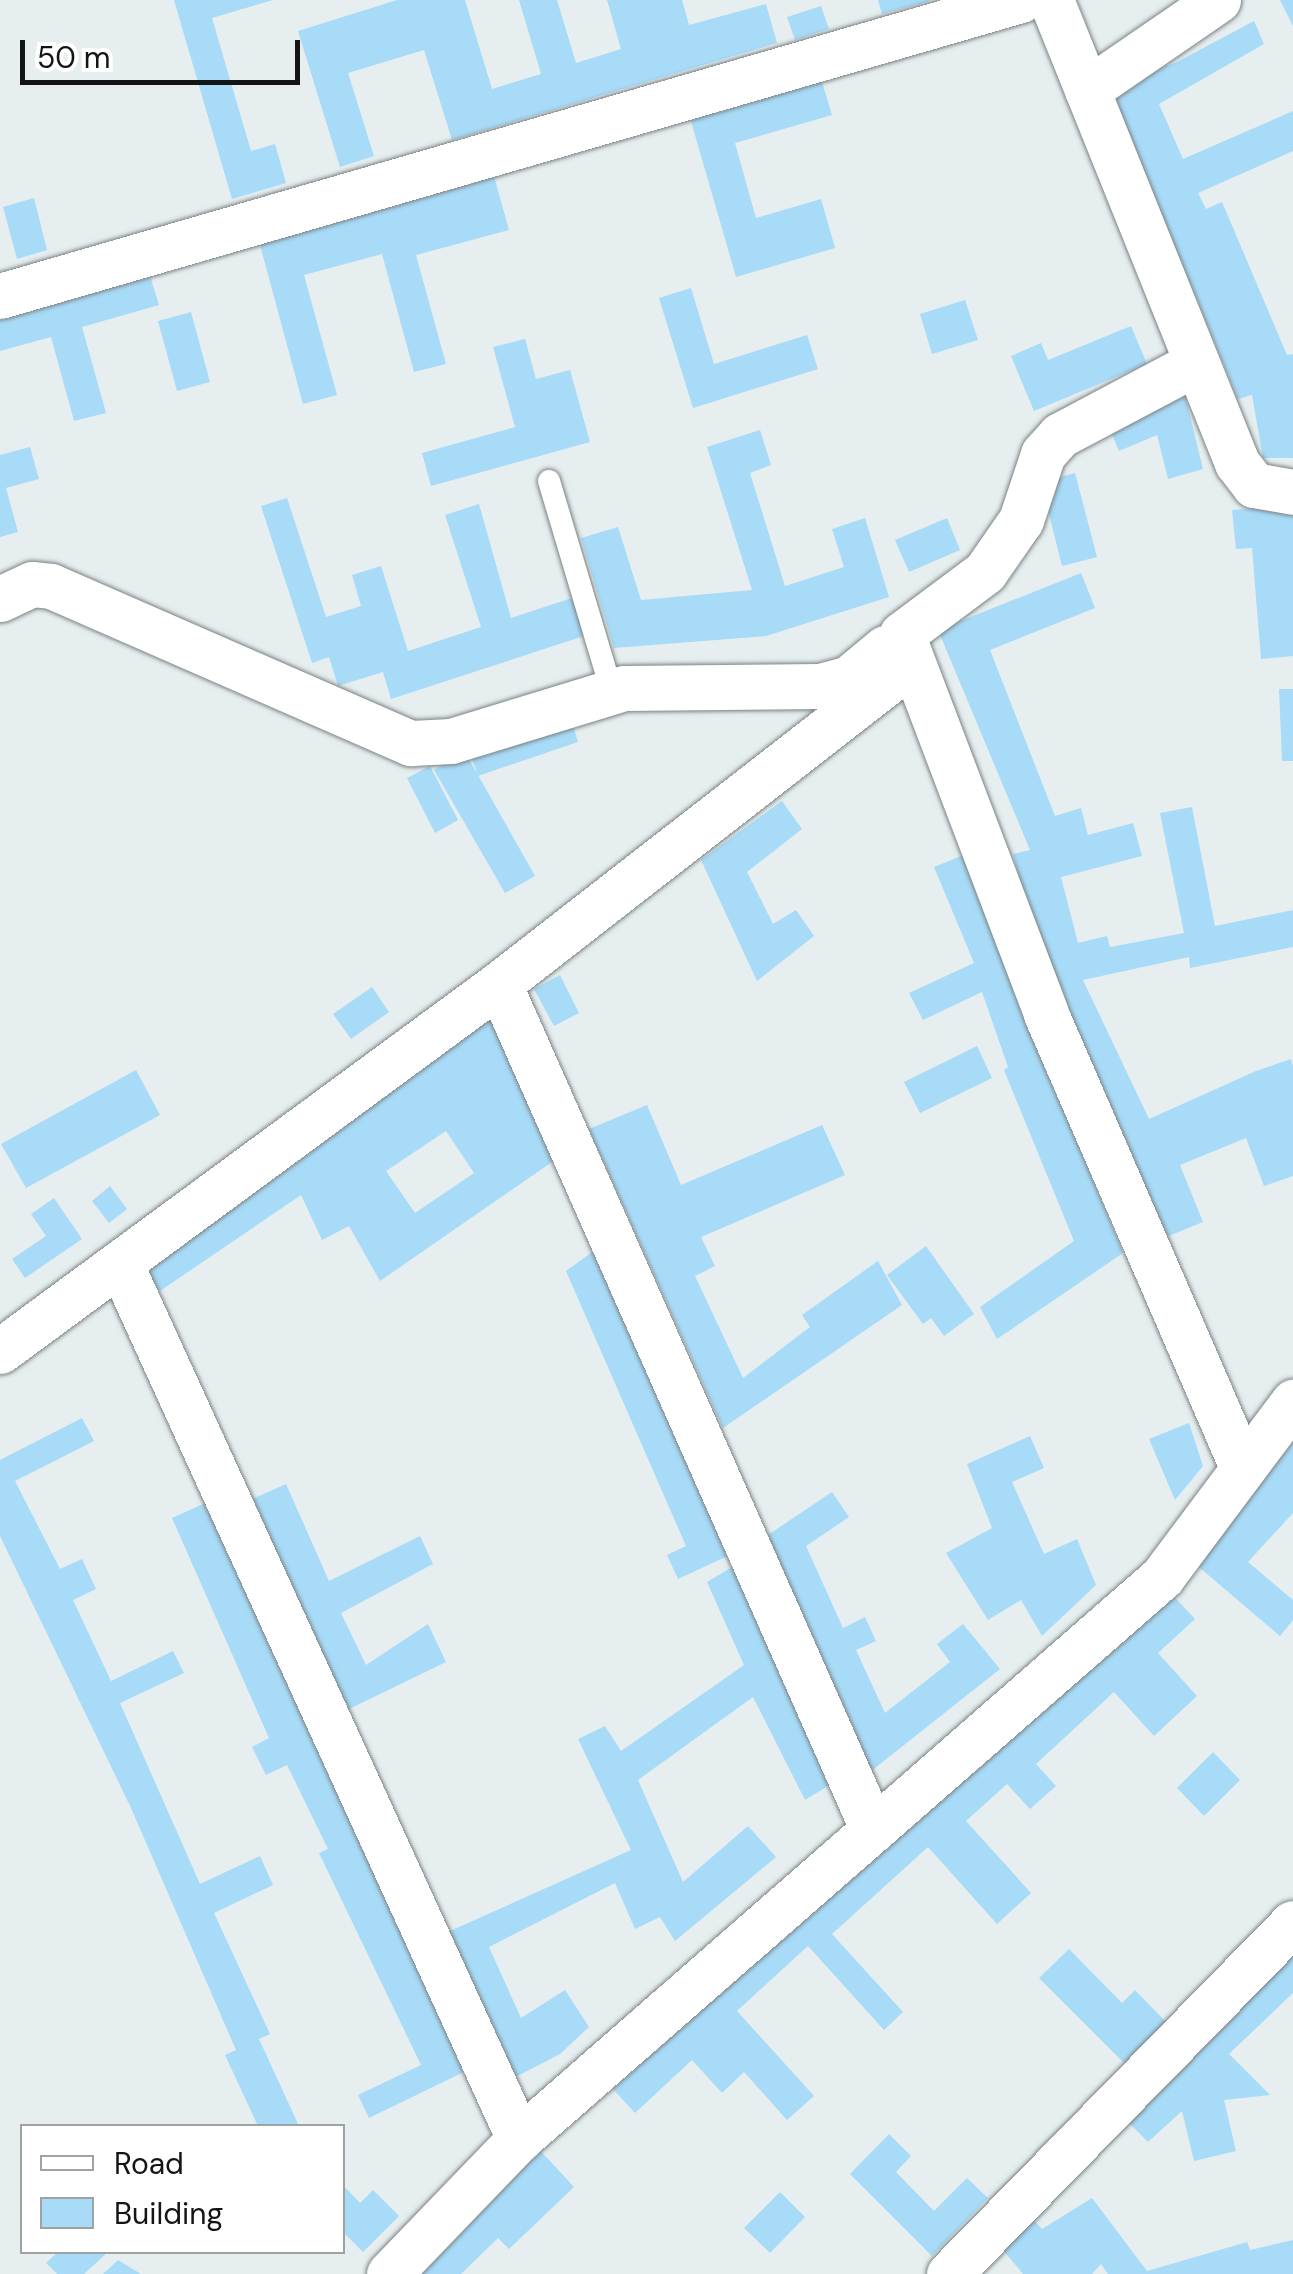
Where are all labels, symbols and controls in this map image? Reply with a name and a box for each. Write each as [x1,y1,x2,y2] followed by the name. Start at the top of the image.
[25,20,305,82] scale bar
[37,38,111,77] text: 50 m
[20,2124,345,2254] legend
[114,2144,184,2183] text: Road
[114,2194,223,2233] text: Building

